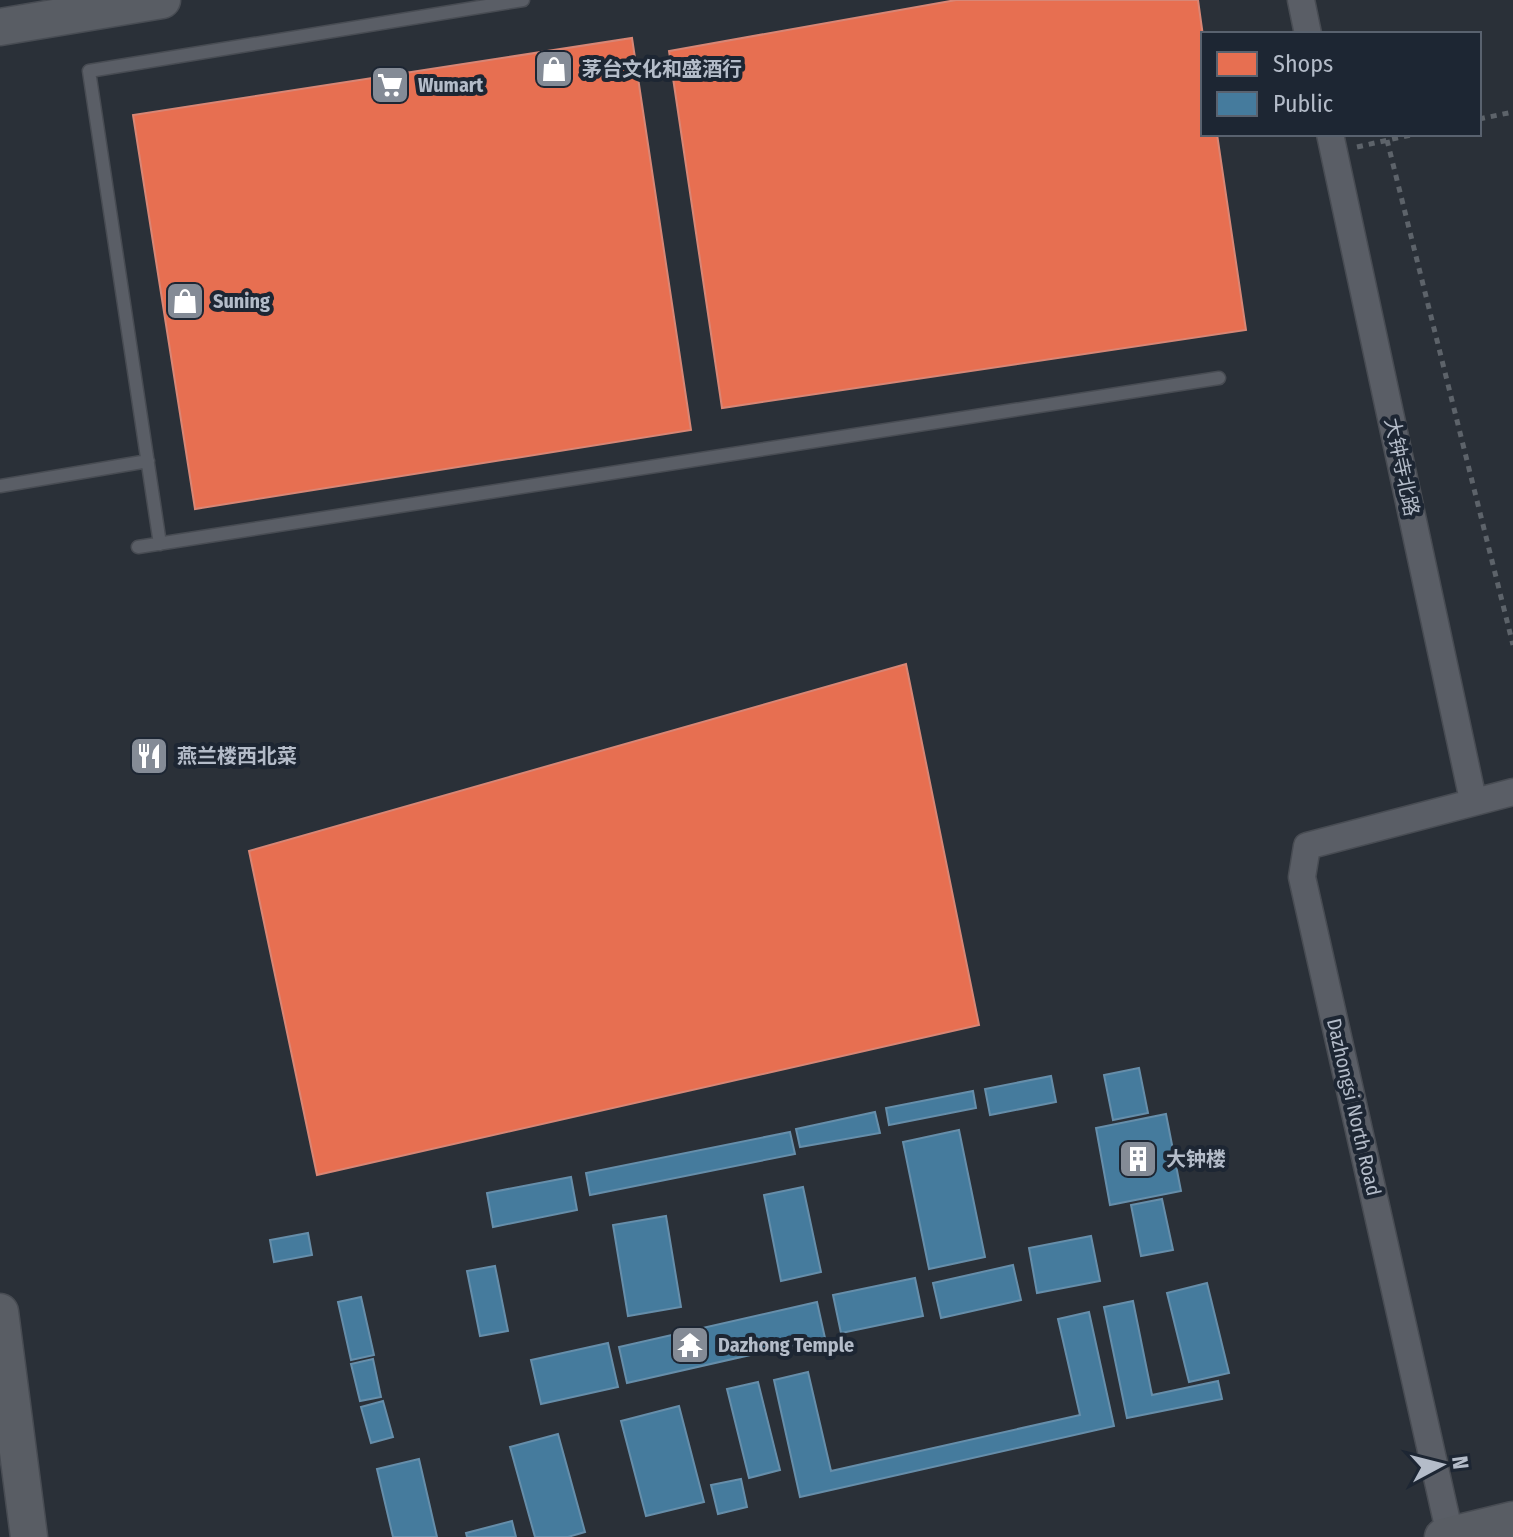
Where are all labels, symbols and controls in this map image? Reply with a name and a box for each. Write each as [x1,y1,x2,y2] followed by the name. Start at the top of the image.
[1201,32,1481,136] legend
[533,48,575,90] shop icon: 茅台文化和盛酒行
[1273,50,1333,78] text: Shops
[582,57,742,81] place label: 茅台文化和盛酒行
[369,64,411,106] supermarket icon: Wumart
[418,73,484,97] place label: Wumart
[1273,90,1333,118] text: Public
[164,280,206,322] shop icon: Suning
[213,289,270,313] place label: Suning
[1380,416,1424,518] street label: 大钟寺北路
[128,735,170,777] restaurant icon: 燕兰楼西北菜
[177,744,297,768] place label: 燕兰楼西北菜
[1322,1016,1386,1198] street label: Dazhongsi North Road
[1117,1138,1159,1180] building icon: 大钟楼
[1166,1147,1226,1171] place label: 大钟楼
[669,1324,711,1366] temple icon: Dazhong Temple
[718,1333,854,1357] place label: Dazhong Temple
[1401,1425,1481,1505] north arrow
[1446,1454,1475,1471] text: N

